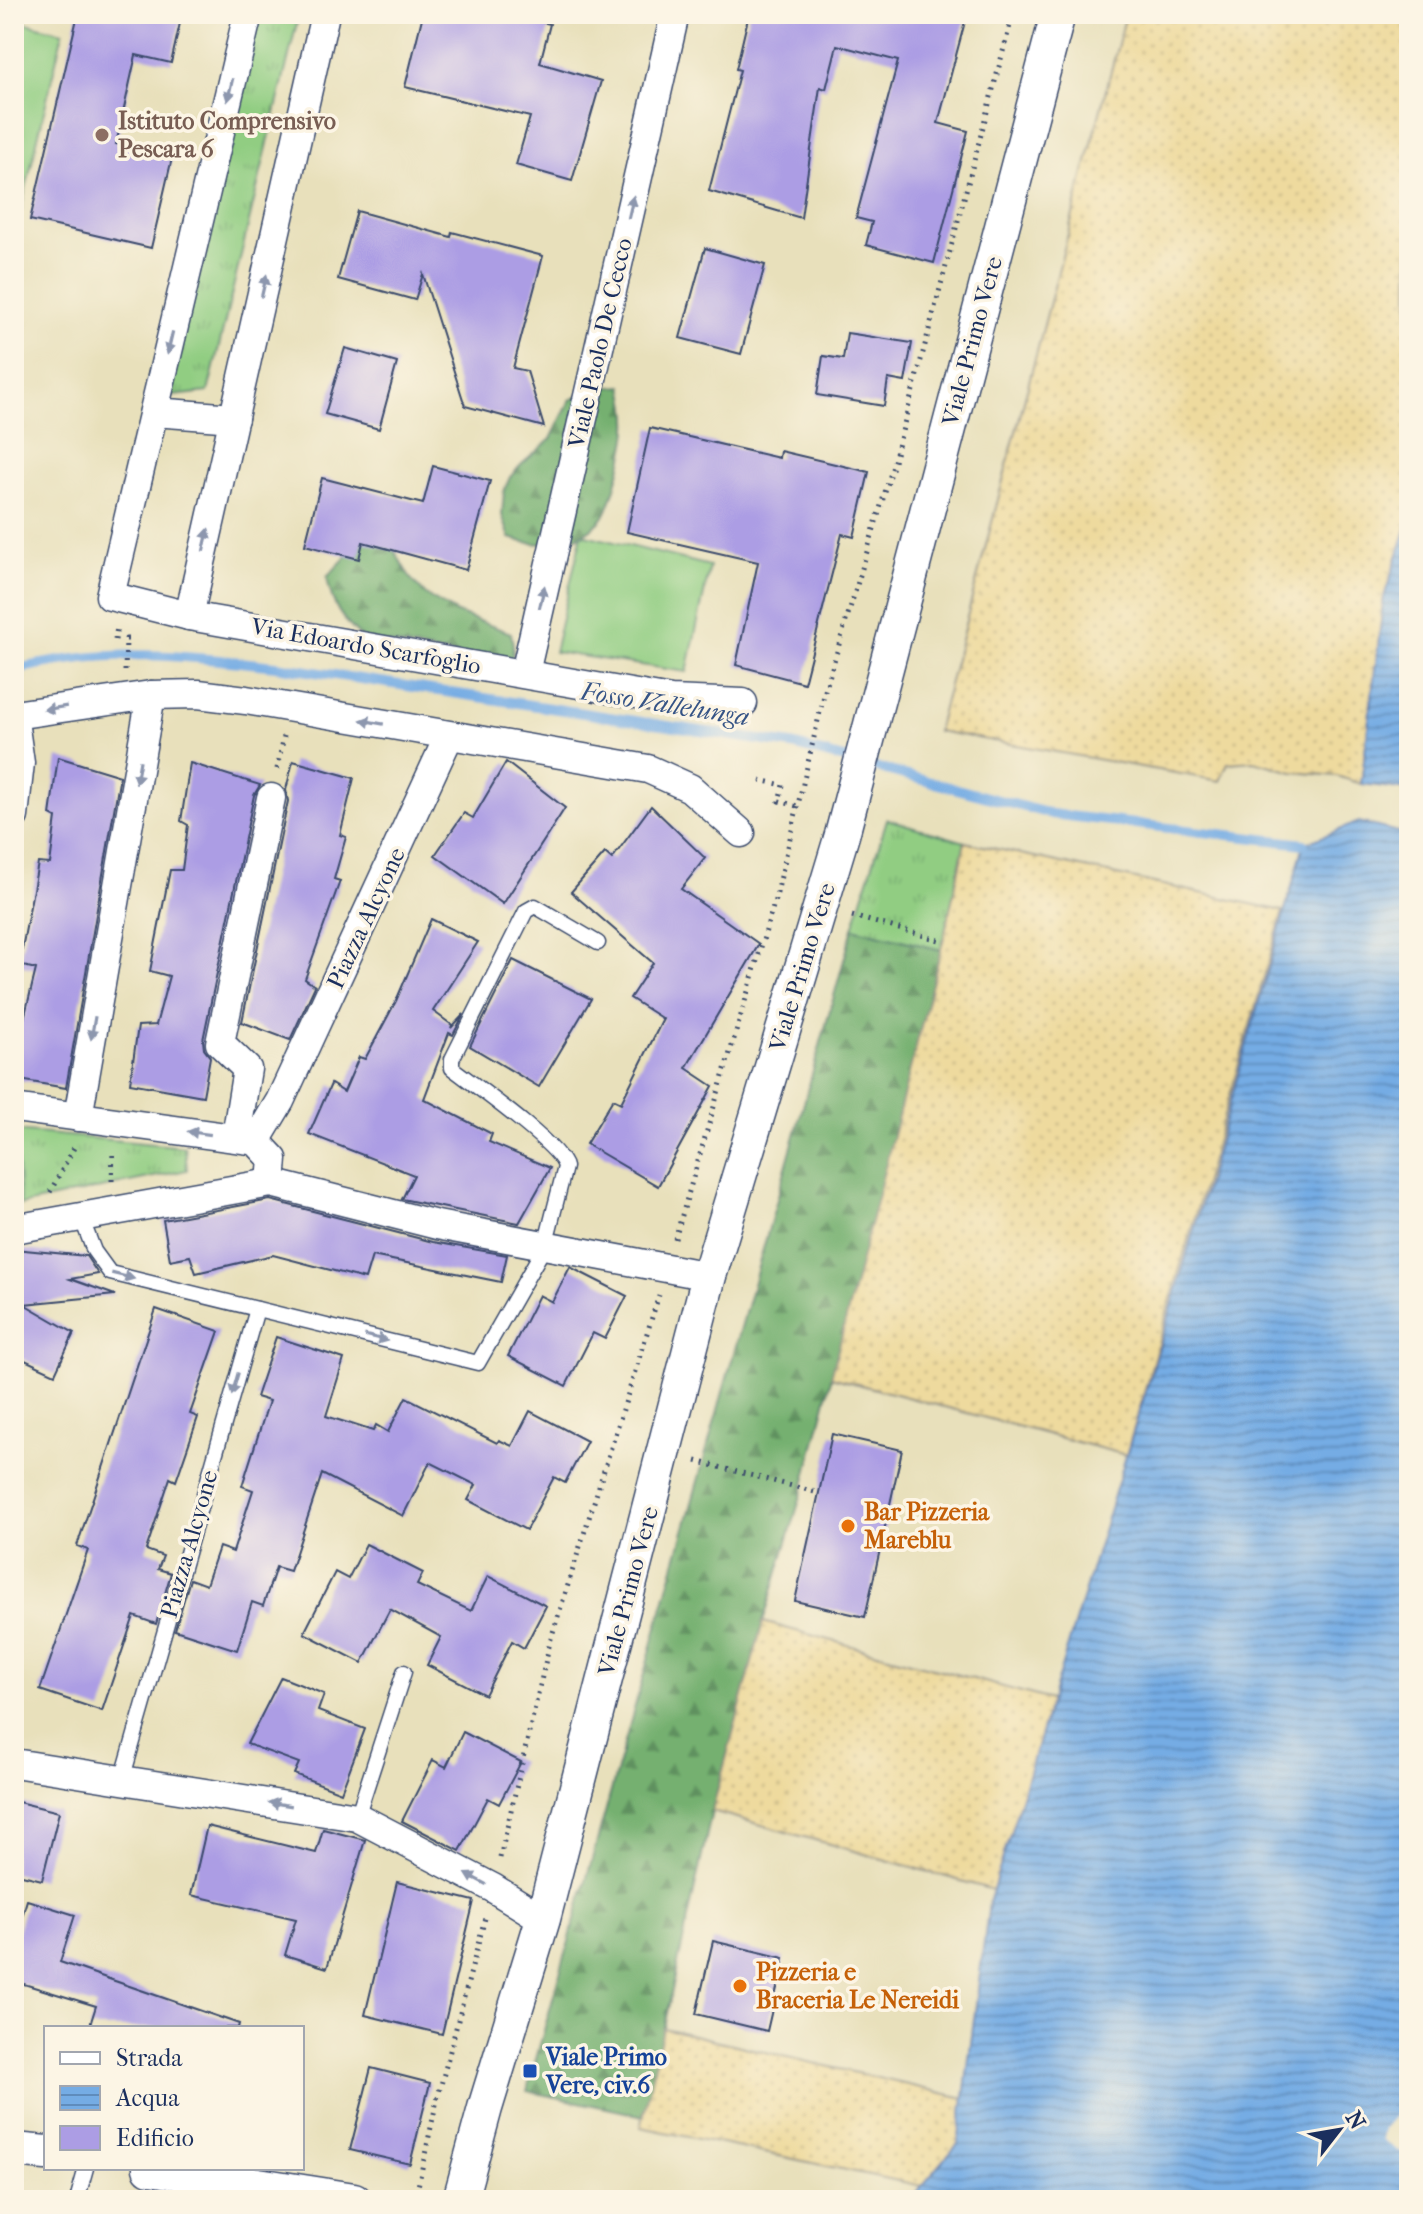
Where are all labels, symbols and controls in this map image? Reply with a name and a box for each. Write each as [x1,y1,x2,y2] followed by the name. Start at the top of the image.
[224,77,236,102] one-way arrow
[118,107,336,163] place label: Istituto Comprensivo Pescara 6
[93,126,111,144] marker: Istituto Comprensivo Pescara 6
[625,194,638,219] one-way arrow
[562,235,638,452] street label: Viale Paolo De Cecco
[936,253,1008,430] street label: Viale Primo Vere
[258,273,270,298] one-way arrow
[164,331,176,356] one-way arrow
[201,527,213,552] one-way arrow
[536,584,549,609] one-way arrow
[248,612,483,680] street label: Via Edoardo Scarfoglio
[578,675,751,733] water label: Fosso Vallelunga
[42,703,67,715] one-way arrow
[360,716,385,728] one-way arrow
[131,760,143,785] one-way arrow
[321,843,411,993] street label: Piazza Alcyone
[763,879,841,1055] street label: Viale Primo Vere
[87,1016,99,1041] one-way arrow
[186,1126,211,1139] one-way arrow
[111,1271,136,1283] one-way arrow
[363,1332,388,1345] one-way arrow
[228,1372,241,1396] one-way arrow
[155,1467,224,1621] street label: Piazza Alcyone
[864,1498,990,1554] place label: Bar Pizzeria Mareblu
[592,1503,664,1680] street label: Viale Primo Vere
[839,1517,857,1535] marker: Bar Pizzeria Mareblu
[268,1798,293,1810] one-way arrow
[464,1872,487,1885] one-way arrow
[756,1958,960,2014] place label: Pizzeria e Braceria Le Nereidi
[731,1977,749,1995] marker: Pizzeria e Braceria Le Nereidi
[44,2026,304,2170] legend
[545,2043,667,2099] place label: Viale Primo Vere, civ.6
[116,2044,183,2072] text: Strada
[521,2062,539,2080] marker: Viale Primo Vere, civ.6
[115,2084,180,2112] text: Acqua
[1299,2090,1379,2170] north arrow
[1340,2106,1371,2134] text: N
[116,2124,194,2152] text: Edificio

